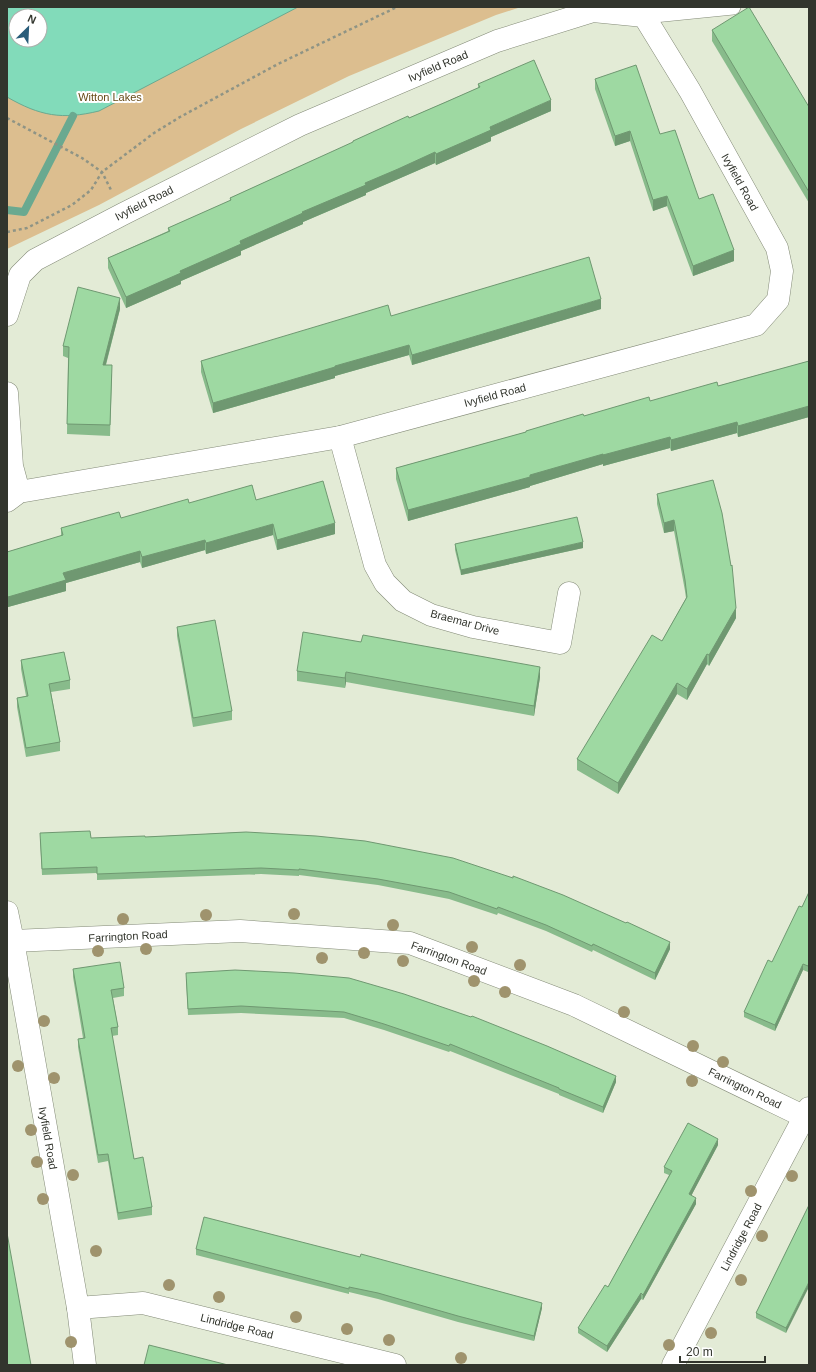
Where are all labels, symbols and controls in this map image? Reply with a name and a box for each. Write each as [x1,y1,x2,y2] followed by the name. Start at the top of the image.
[8,8,48,48] north arrow
[26,12,38,26] text: N
[406,48,470,84] street label: Ivyfield Road
[78,91,142,103] park label: Witton Lakes
[719,151,761,213] street label: Ivyfield Road
[113,183,175,223] street label: Ivyfield Road
[463,381,527,409] street label: Ivyfield Road
[429,607,501,637] street label: Braemar Drive
[88,928,168,944] street label: Farrington Road
[410,939,488,977] street label: Farrington Road
[707,1065,783,1111] street label: Farrington Road
[37,1106,59,1170] street label: Ivyfield Road
[718,1201,764,1273] street label: Lindridge Road
[199,1311,275,1341] street label: Lindridge Road
[680,1338,765,1364] scale bar
[686,1345,713,1359] text: 20 m

